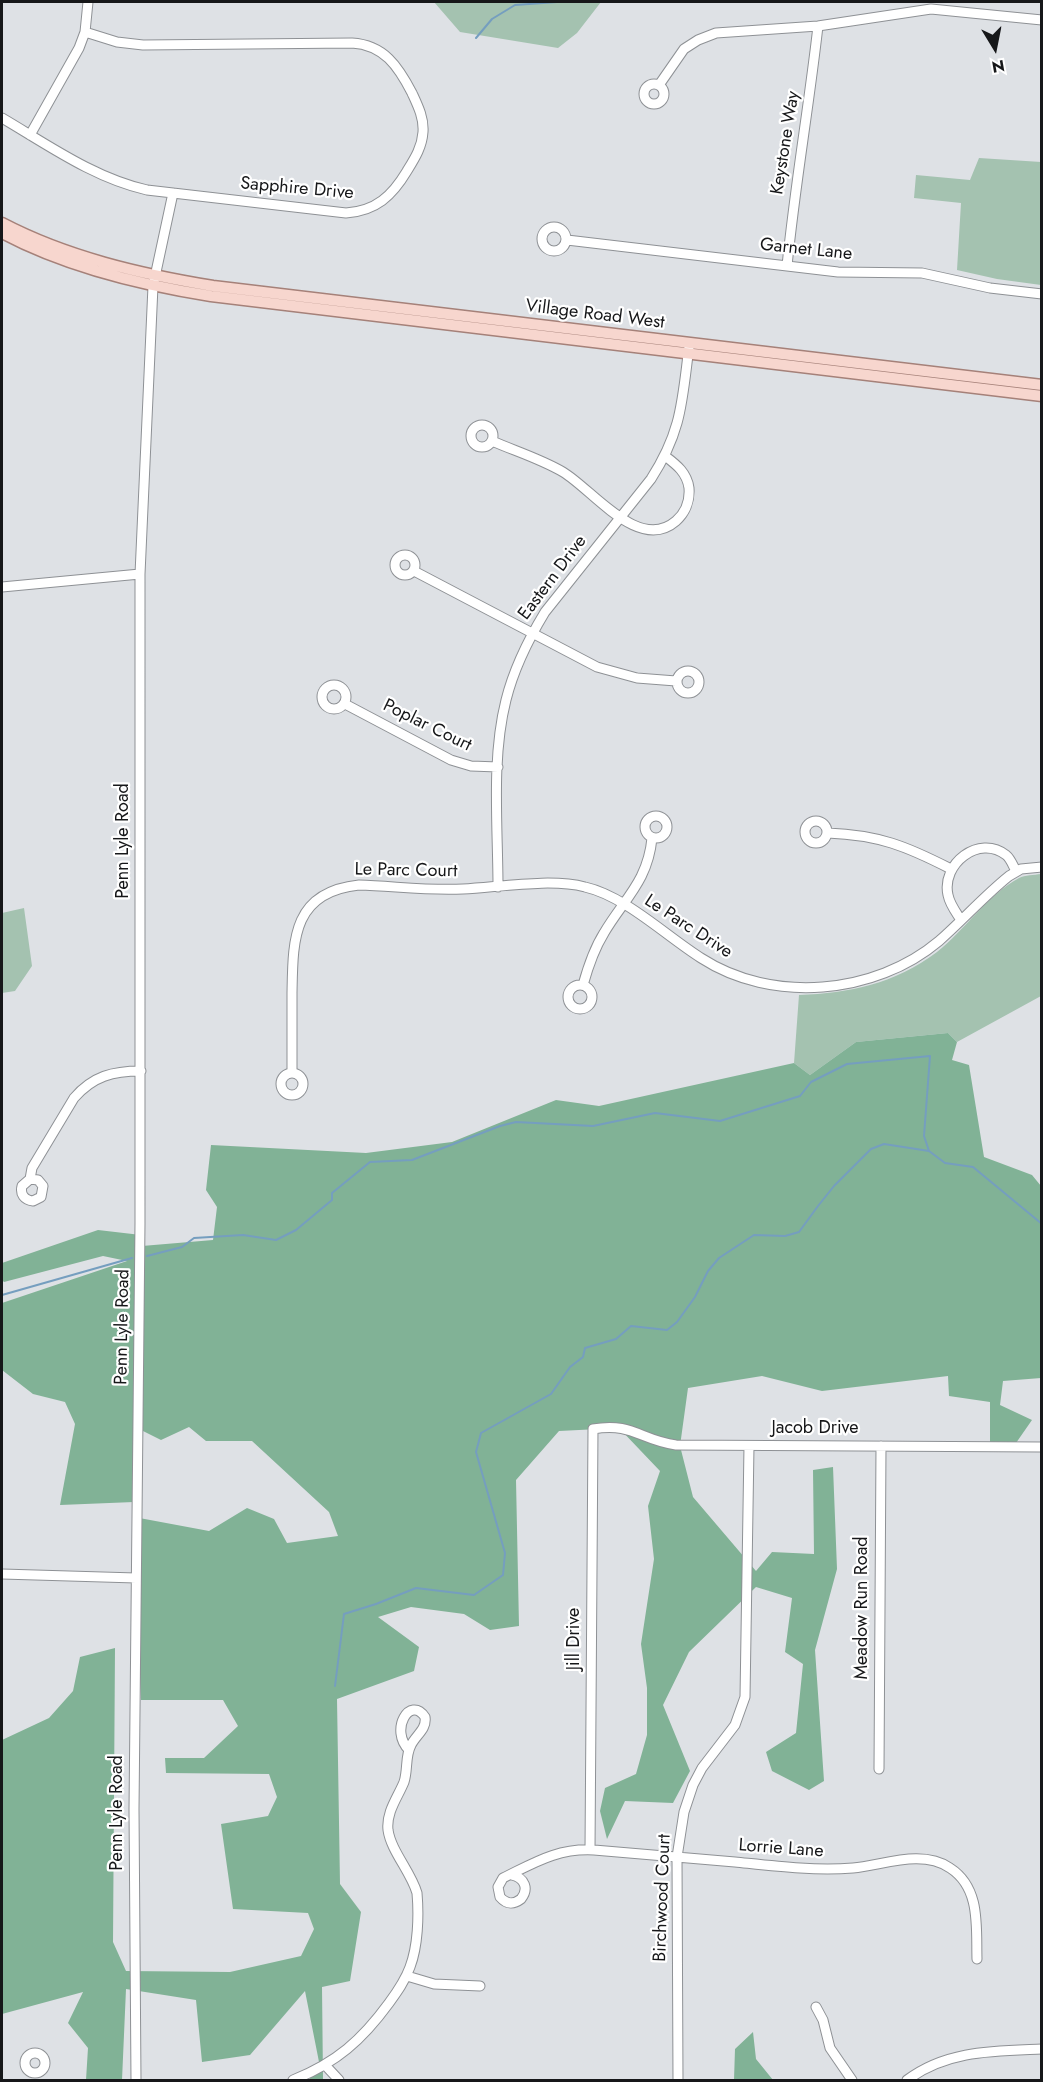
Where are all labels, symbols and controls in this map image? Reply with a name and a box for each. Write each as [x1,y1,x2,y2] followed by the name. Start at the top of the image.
[965,18,1025,78] north arrow
[990,54,1006,79] text: N
[767,90,805,196] street label: Keystone Way
[239,173,355,205] street label: Sapphire Drive
[759,234,853,266] street label: Garnet Lane
[524,296,666,334] street label: Village Road West
[514,531,592,625] street label: Eastern Drive
[379,695,475,757] street label: Poplar Court
[113,783,135,899] street label: Penn Lyle Road
[354,859,458,883] street label: Le Parc Court
[640,891,736,963] street label: Le Parc Drive
[111,1269,135,1385] street label: Penn Lyle Road
[771,1418,859,1440] street label: Jacob Drive
[852,1536,874,1680] street label: Meadow Run Road
[564,1608,586,1670] street label: Jill Drive
[107,1755,129,1871] street label: Penn Lyle Road
[650,1834,676,1962] street label: Birchwood Court
[738,1835,824,1863] street label: Lorrie Lane

